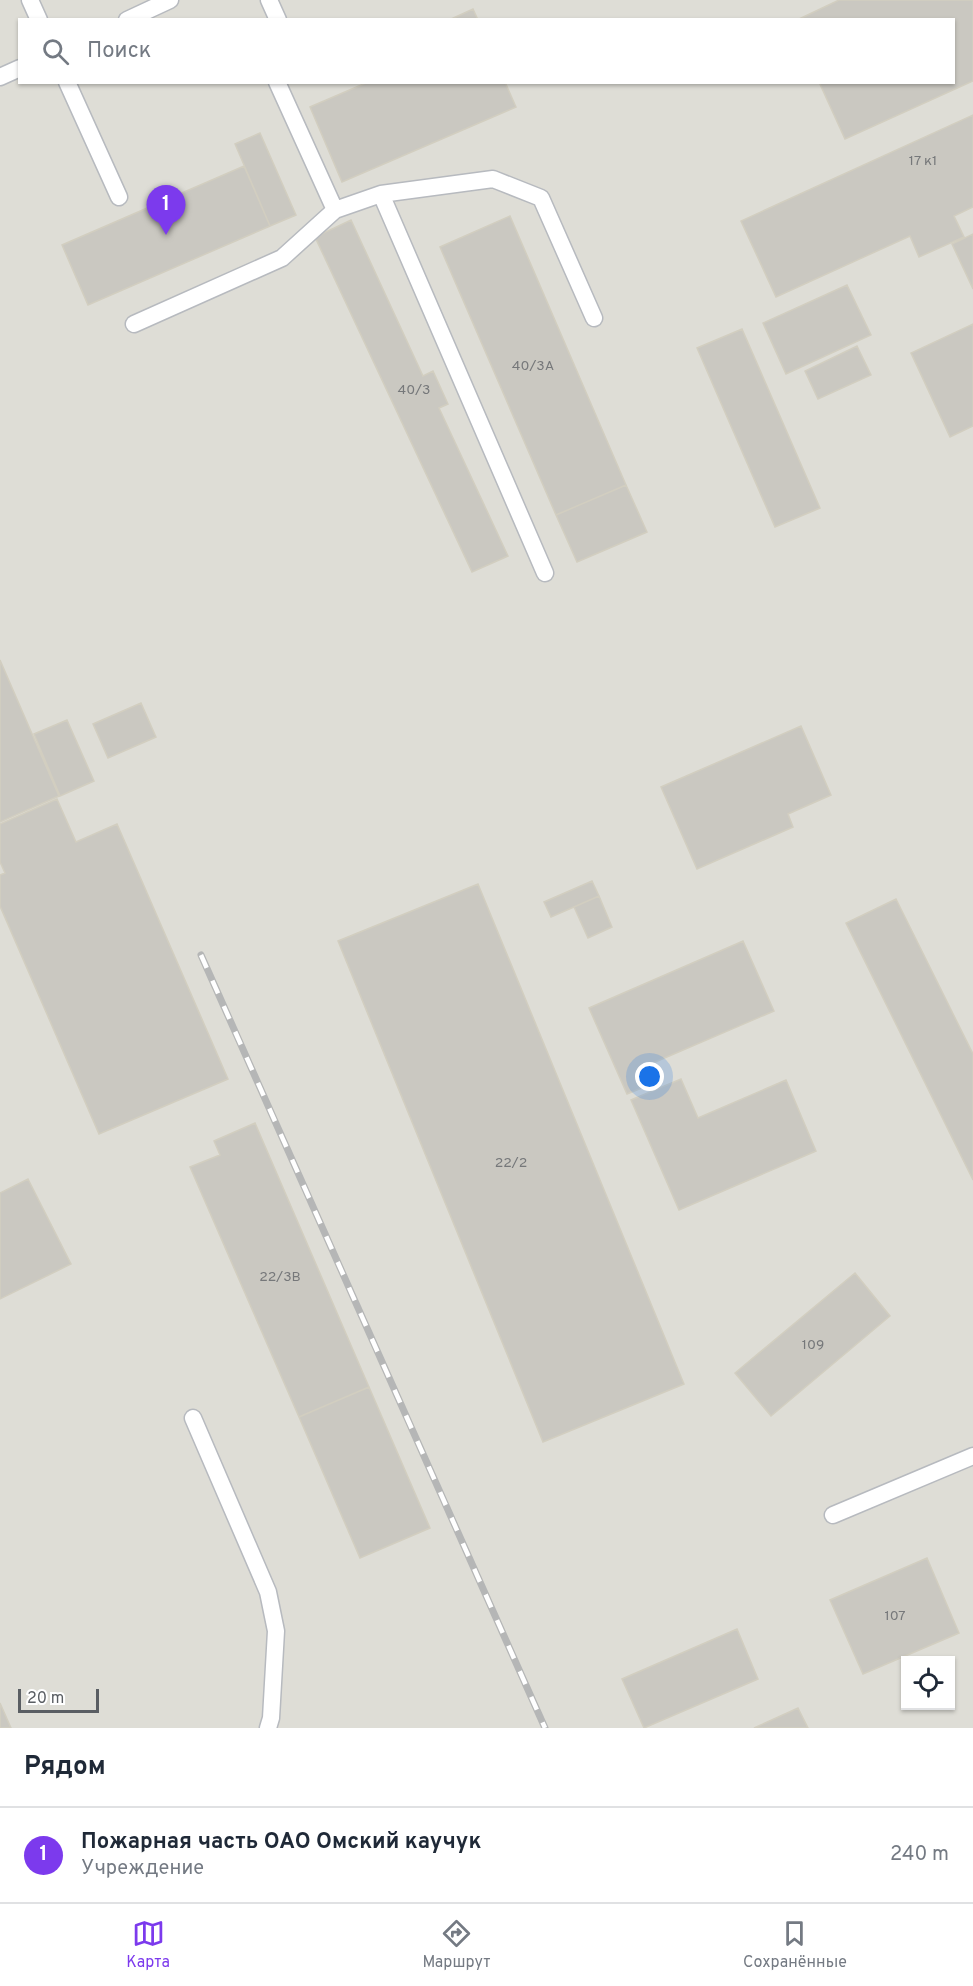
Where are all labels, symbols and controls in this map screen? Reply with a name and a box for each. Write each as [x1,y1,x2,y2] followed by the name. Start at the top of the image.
[18,18,955,84] search box
[39,35,72,68] icon: search
[87,38,151,65] text: Поиск
[909,153,937,170] house number: 17 к1
[146,186,186,235] pin: 1
[512,358,554,375] house number: 40/3А
[398,382,430,399] house number: 40/3
[635,1062,664,1091] your location
[495,1155,527,1172] house number: 22/2
[259,1269,301,1286] house number: 22/3В
[802,1337,824,1354] house number: 109
[884,1608,906,1625] house number: 107
[901,1656,955,1710] map controls
[901,1656,955,1710] button: locate
[18,1686,99,1714] scale bar
[27,1689,64,1709] text: 20 m
[24,1751,106,1784] text: Рядом
[81,1829,481,1856] text: Пожарная часть ОАО Омский каучук
[40,1842,48,1868] text: 1
[890,1842,949,1868] text: 240 m
[81,1856,204,1882] text: Учреждение
[126,1917,170,1973] tab: Карта
[422,1917,491,1973] tab: Маршрут
[743,1917,847,1973] tab: Сохранённые

